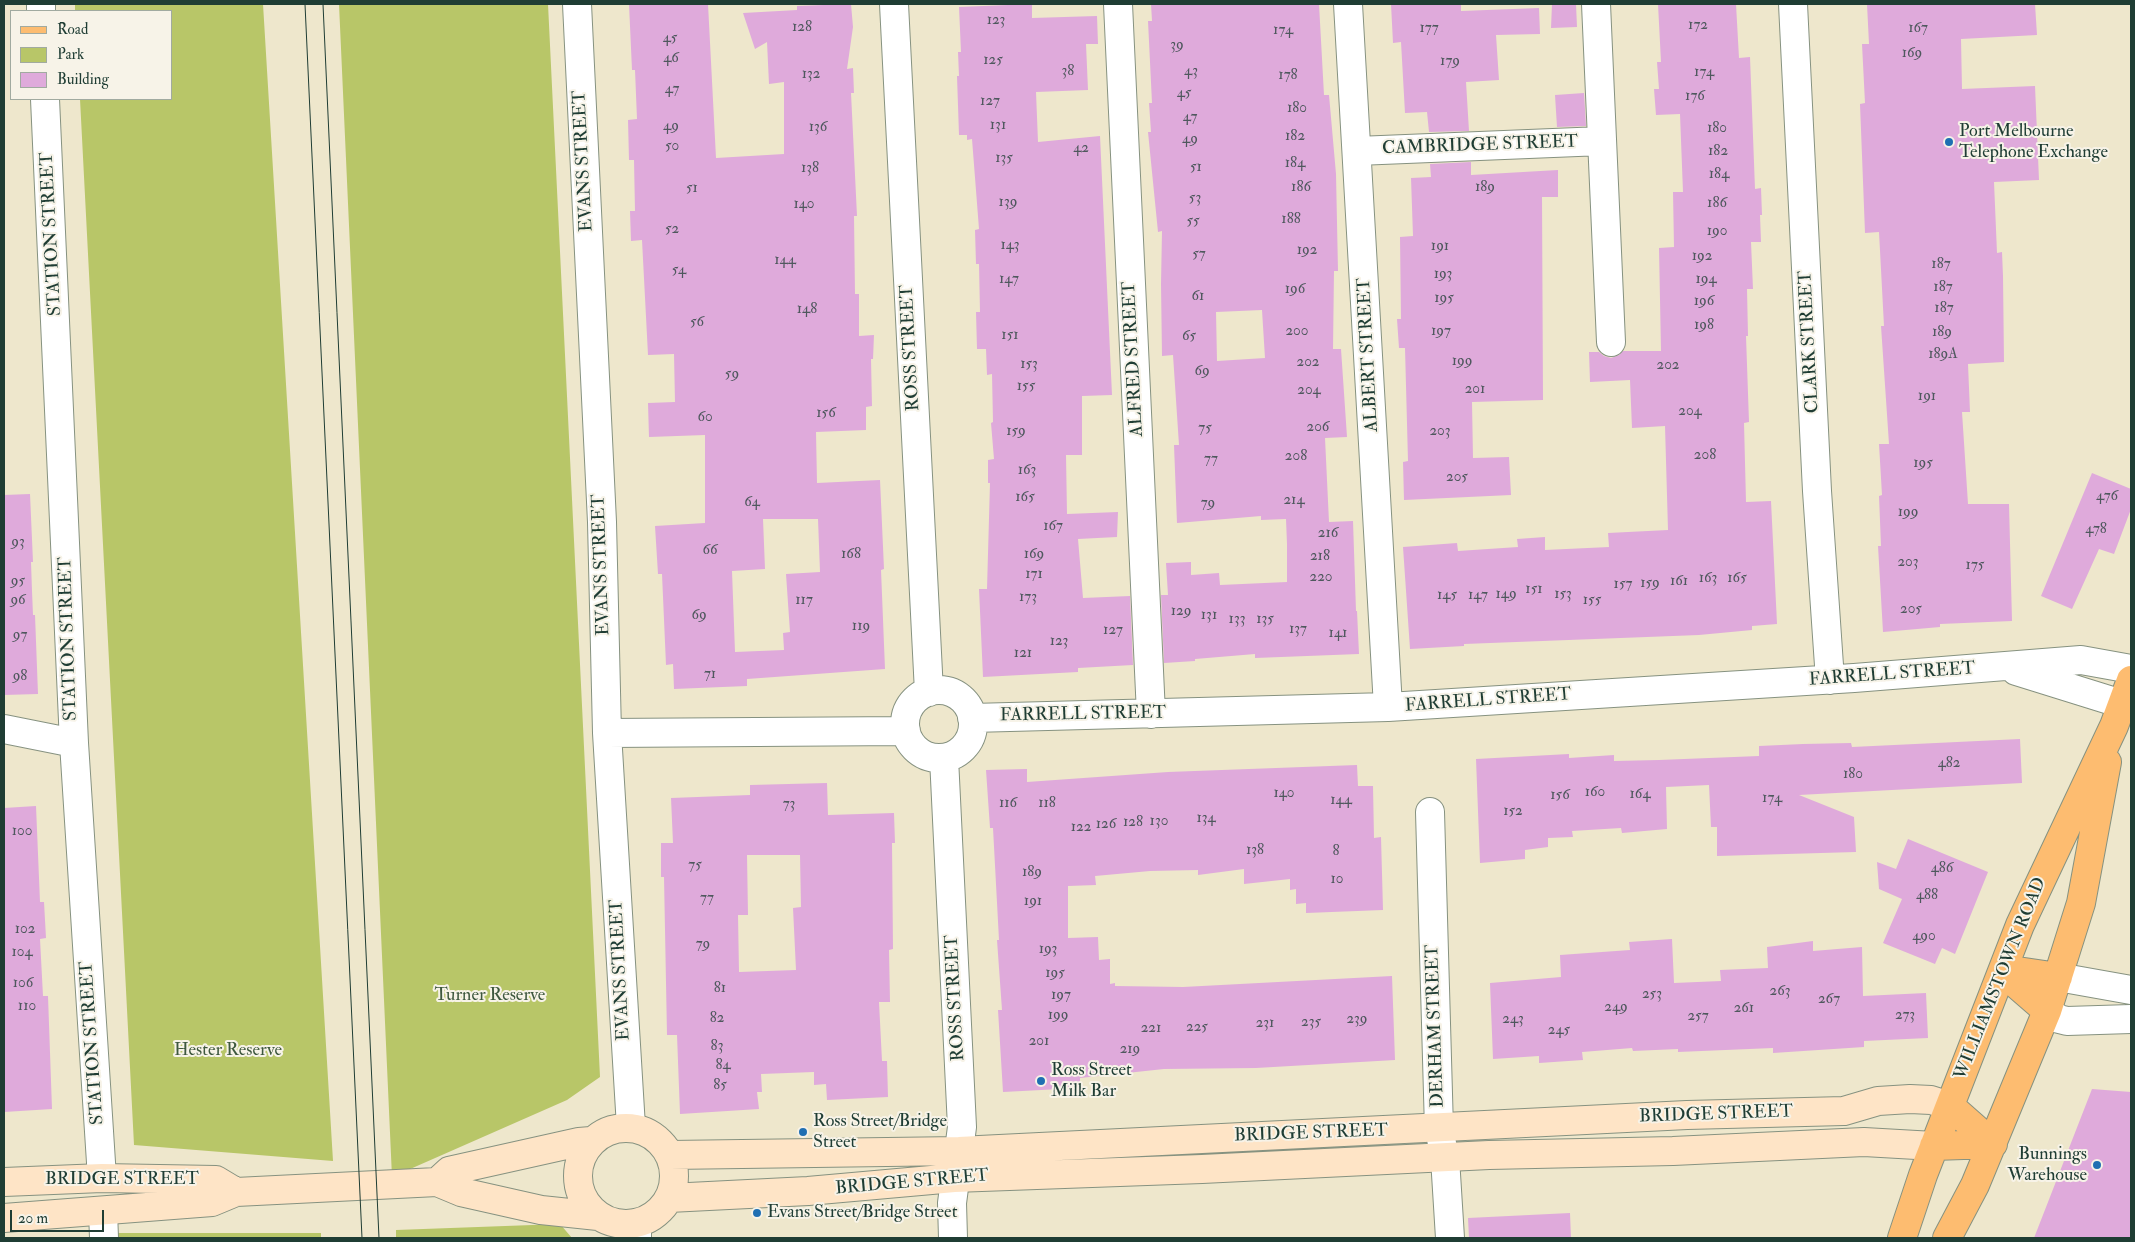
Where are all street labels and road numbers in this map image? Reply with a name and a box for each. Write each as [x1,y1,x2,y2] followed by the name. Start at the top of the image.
[570,90,598,232] street label: EVANS STREET
[1382,132,1578,160] street label: CAMBRIDGE STREET
[37,152,67,316] street label: STATION STREET
[1795,270,1825,414] street label: CLARK STREET
[1354,277,1384,433] street label: ALBERT STREET
[1119,281,1149,437] street label: ALFRED STREET
[897,284,925,412] street label: ROSS STREET
[589,494,615,636] street label: EVANS STREET
[55,557,83,721] street label: STATION STREET
[1808,658,1976,692] street label: FARRELL STREET
[1404,684,1572,718] street label: FARRELL STREET
[1000,703,1166,727] street label: FARRELL STREET
[1950,875,2052,1083] street label: WILLIAMSTOWN ROAD
[607,899,635,1041] street label: EVANS STREET
[942,934,970,1062] street label: ROSS STREET
[1422,944,1450,1108] street label: DERHAM STREET
[77,960,109,1126] street label: STATION STREET
[1639,1102,1793,1128] street label: BRIDGE STREET
[1234,1121,1388,1147] street label: BRIDGE STREET
[834,1166,990,1200] street label: BRIDGE STREET
[45,1169,199,1191] street label: BRIDGE STREET

